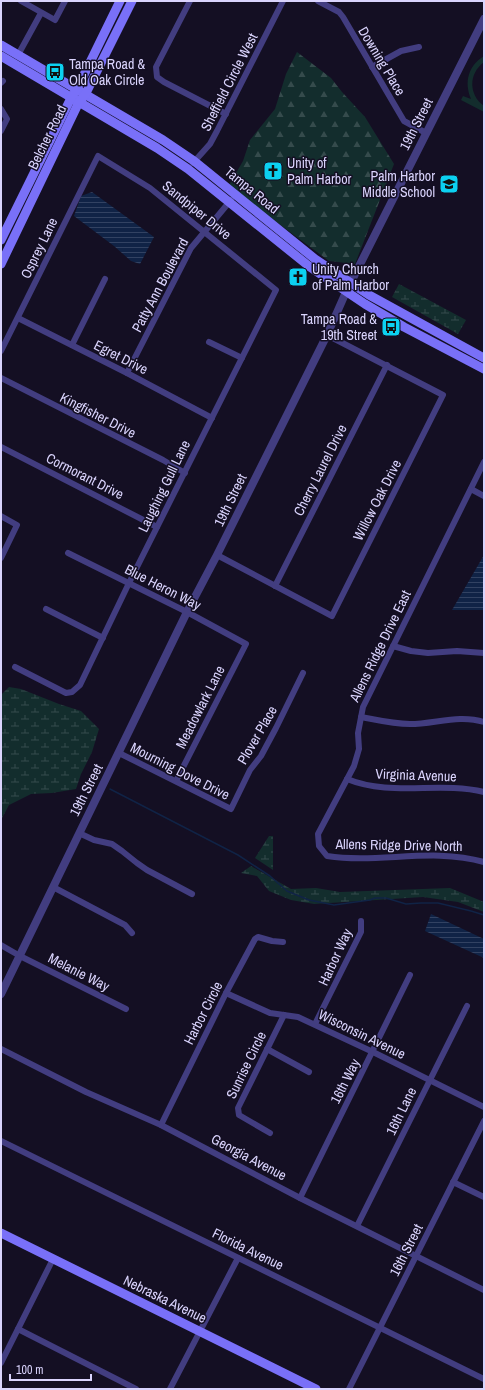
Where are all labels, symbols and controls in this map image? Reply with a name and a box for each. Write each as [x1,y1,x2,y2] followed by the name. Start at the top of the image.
[354,23,410,99] street label: Downing Place
[197,30,261,134] street label: Sheffield Circle West
[69,55,146,89] place label: Tampa Road & Old Oak Circle
[44,61,66,83] bus stop icon: Tampa Road & Old Oak Circle
[395,95,437,153] street label: 19th Street
[24,102,70,172] street label: Belcher Road
[287,154,352,188] place label: Unity of Palm Harbor
[262,160,284,182] church icon: Unity of Palm Harbor
[221,162,283,218] street label: Tampa Road
[362,167,435,201] place label: Palm Harbor Middle School
[438,173,460,195] school or university icon: Palm Harbor Middle School
[159,177,235,243] street label: Sandpiper Drive
[17,215,61,281] street label: Osprey Lane
[128,235,192,335] street label: Patty Ann Boulevard
[312,260,389,294] place label: Unity Church of Palm Harbor
[287,266,309,288] church icon: Unity Church of Palm Harbor
[301,310,377,344] place label: Tampa Road & 19th Street
[380,316,402,338] bus stop icon: Tampa Road & 19th Street
[91,336,151,378] street label: Egret Drive
[57,388,139,442] street label: Kingfisher Drive
[289,421,351,519] street label: Cherry Laurel Drive
[134,437,194,535] street label: Laughing Gull Lane
[43,449,127,503] street label: Cormorant Drive
[349,456,405,544] street label: Willow Oak Drive
[210,471,250,529] street label: 19th Street
[122,560,204,614] street label: Blue Heron Way
[345,587,415,706] street label: Allens Ridge Drive East
[171,663,229,751] street label: Meadowlark Lane
[233,703,281,767] street label: Plover Place
[127,738,233,804] street label: Mourning Dove Drive
[65,761,107,819] street label: 19th Street
[375,765,457,785] street label: Virginia Avenue
[334,835,463,855] street label: Allens Ridge Drive North
[314,925,356,988] street label: Harbor Way
[45,949,113,995] street label: Melanie Way
[179,979,227,1047] street label: Harbor Circle
[315,1005,409,1063] street label: Wisconsin Avenue
[222,1028,270,1102] street label: Sunrise Circle
[326,1055,364,1107] street label: 16th Way
[382,1084,420,1138] street label: 16th Lane
[208,1130,290,1184] street label: Georgia Avenue
[385,1221,427,1279] street label: 16th Street
[209,1224,287,1274] street label: Florida Avenue
[120,1271,210,1327] street label: Nebraska Avenue
[10,1356,91,1382] scale bar
[16,1362,43,1378] text: 100 m

